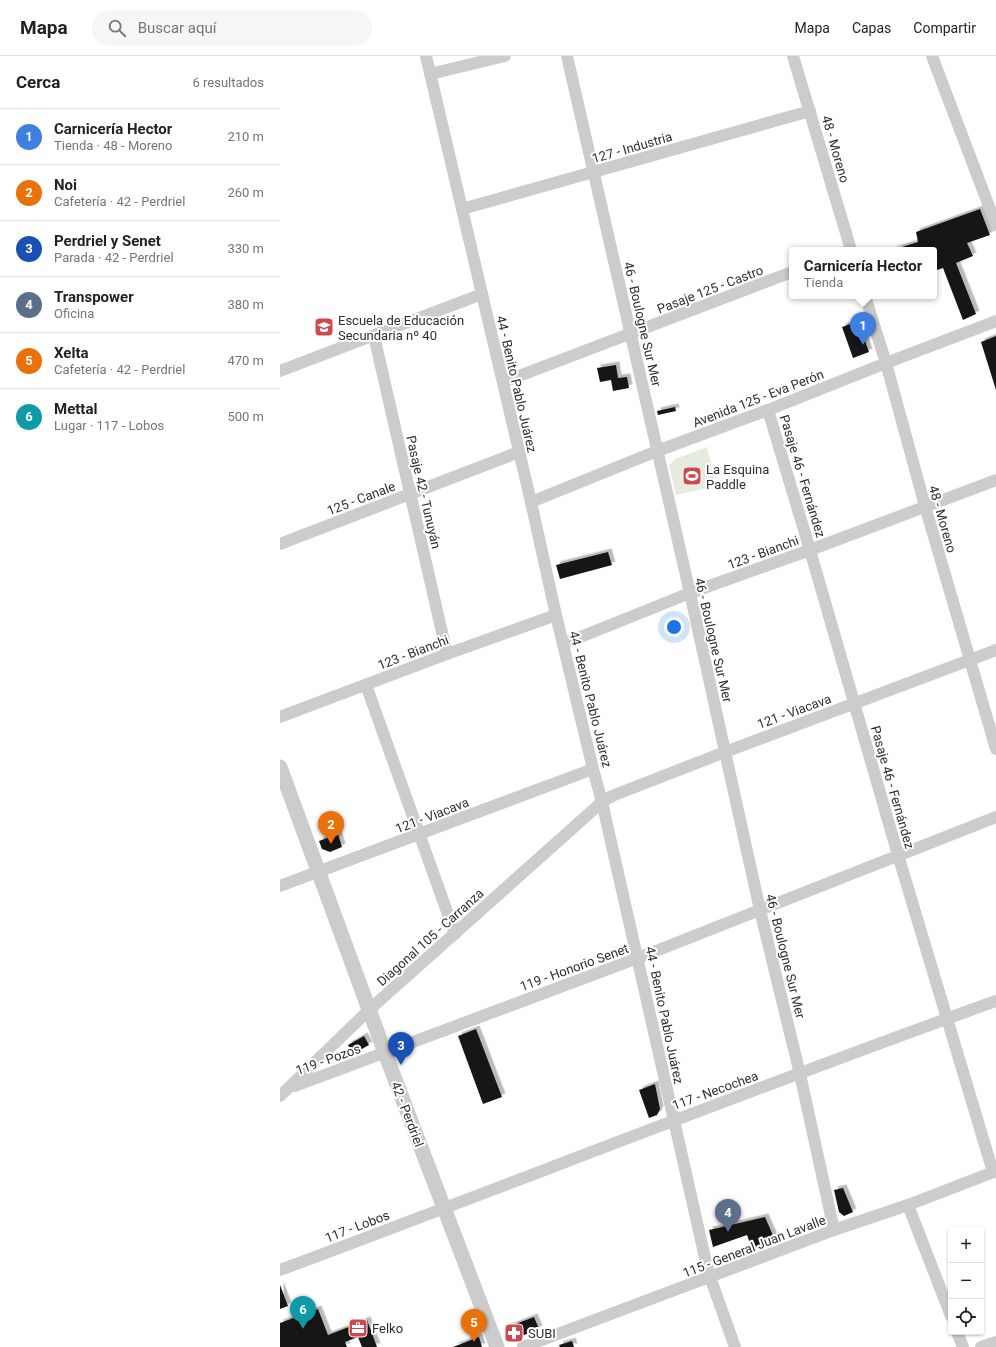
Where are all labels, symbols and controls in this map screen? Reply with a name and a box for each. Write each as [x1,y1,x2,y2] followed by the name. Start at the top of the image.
[92,10,372,46] search box
[20,16,68,39] text: Mapa
[106,17,128,39] icon: search
[138,19,217,37] text: Buscar aquí
[795,20,830,36] text: Mapa
[852,20,891,36] text: Capas
[913,20,976,36] text: Compartir
[16,72,60,92] text: Cerca
[192,75,264,90] text: 6 resultados
[819,114,852,184] street label: 48 - Moreno
[54,120,172,138] text: Carnicería Hector
[25,129,33,144] text: 1
[227,129,264,144] text: 210 m
[590,129,674,166] street label: 127 - Industria
[54,138,172,153] text: Tienda · 48 - Moreno
[54,176,77,194] text: Noi
[25,185,33,200] text: 2
[227,185,264,200] text: 260 m
[54,194,185,209] text: Cafetería · 42 - Perdriel
[54,232,161,250] text: Perdriel y Senet
[25,241,33,256] text: 3
[227,241,264,256] text: 330 m
[789,247,937,299] popup
[54,250,174,265] text: Parada · 42 - Perdriel
[804,257,922,275] text: Carnicería Hector
[621,260,664,389] street label: 46 - Boulogne Sur Mer
[655,262,765,317] street label: Pasaje 125 - Castro
[804,275,843,290] text: Tienda
[54,288,134,306] text: Transpower
[25,297,33,312] text: 4
[227,297,264,312] text: 380 m
[54,306,94,321] text: Oficina
[850,312,876,345] pin: 1
[338,313,464,343] place label: Escuela de Educación Secundaria nº 40
[493,314,540,455] street label: 44 - Benito Pablo Juárez
[313,316,335,338] school or university icon: Escuela de Educación Secundaria nº 40
[54,344,89,362] text: Xelta
[25,353,33,368] text: 5
[227,353,264,368] text: 470 m
[54,362,185,377] text: Cafetería · 42 - Perdriel
[691,367,826,430] street label: Avenida 125 - Eva Perón
[54,400,97,418] text: Mettal
[25,409,33,424] text: 6
[227,409,264,424] text: 500 m
[777,413,828,540] street label: Pasaje 46 - Fernández
[54,418,164,433] text: Lugar · 117 - Lobos
[403,434,444,550] street label: Pasaje 42 - Tunuyán
[706,462,769,492] place label: La Esquina Paddle
[681,465,703,487] sports icon: La Esquina Paddle
[325,479,397,518] street label: 125 - Canale
[926,484,959,554] street label: 48 - Moreno
[726,533,801,572] street label: 123 - Bianchi
[692,576,735,705] street label: 46 - Boulogne Sur Mer
[664,617,684,637] your location
[566,629,615,769] street label: 44 - Benito Pablo Juárez
[376,632,451,673] street label: 123 - Bianchi
[755,691,833,732] street label: 121 - Viacava
[868,724,917,851] street label: Pasaje 46 - Fernández
[393,795,471,836] street label: 121 - Viacava
[318,811,344,844] pin: 2
[374,886,487,989] street label: Diagonal 105 - Carranza
[763,892,808,1020] street label: 46 - Boulogne Sur Mer
[518,941,630,994] street label: 119 - Honorio Senet
[643,945,687,1086] street label: 44 - Benito Pablo Juárez
[388,1032,414,1065] pin: 3
[294,1041,363,1078] street label: 119 - Pozos
[670,1068,760,1113] street label: 117 - Necochea
[388,1079,427,1149] street label: 42 - Perdriel
[715,1199,741,1232] pin: 4
[323,1207,392,1246] street label: 117 - Lobos
[681,1212,828,1281] street label: 115 - General Juan Lavalle
[948,1227,984,1335] map controls
[948,1227,984,1263] button: +
[948,1263,984,1299] button: −
[290,1296,316,1329] pin: 6
[948,1299,984,1335] button: locate
[461,1309,487,1342] pin: 5
[347,1317,369,1339] office icon: Felko
[372,1321,403,1336] place label: Felko
[503,1322,525,1344] pharmacy icon: SUBI
[528,1326,556,1341] place label: SUBI

